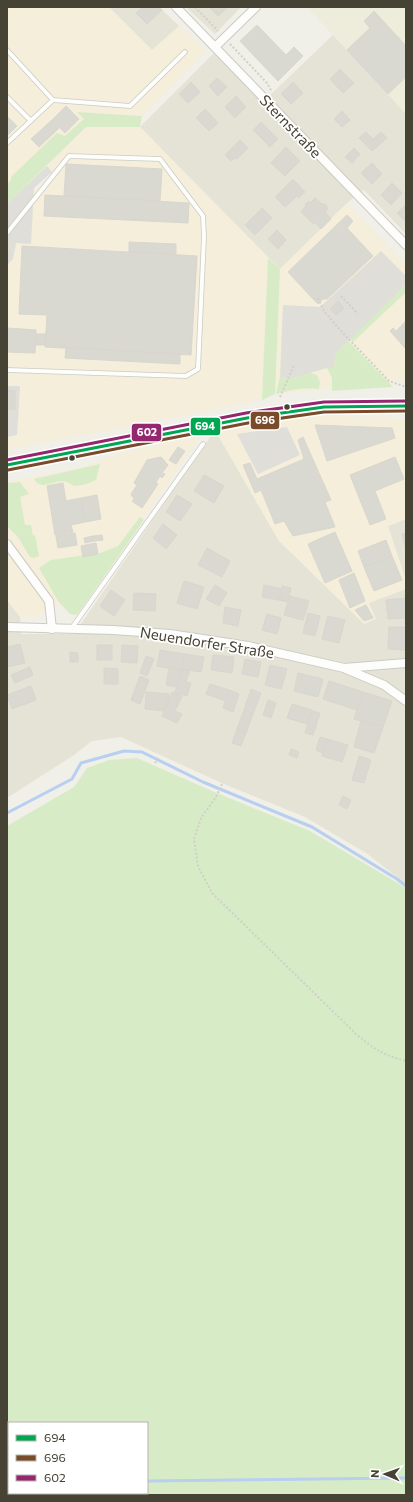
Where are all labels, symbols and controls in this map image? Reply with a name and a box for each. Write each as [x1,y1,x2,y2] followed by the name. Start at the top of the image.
[256,91,326,161] street label: Sternstraße
[282,402,292,412] unlabelled marker
[250,411,280,430] line badge: 696
[255,413,275,426] text: 696
[190,417,221,436] line badge: 694
[195,419,215,432] text: 694
[131,423,162,442] line badge: 602
[137,425,157,438] text: 602
[67,453,77,463] unlabelled marker
[139,623,275,662] street label: Neuendorfer Straße
[8,1422,148,1494] legend
[44,1430,66,1444] text: 694
[44,1450,66,1464] text: 696
[365,1454,405,1494] north arrow
[368,1469,381,1478] text: N
[44,1470,66,1484] text: 602

